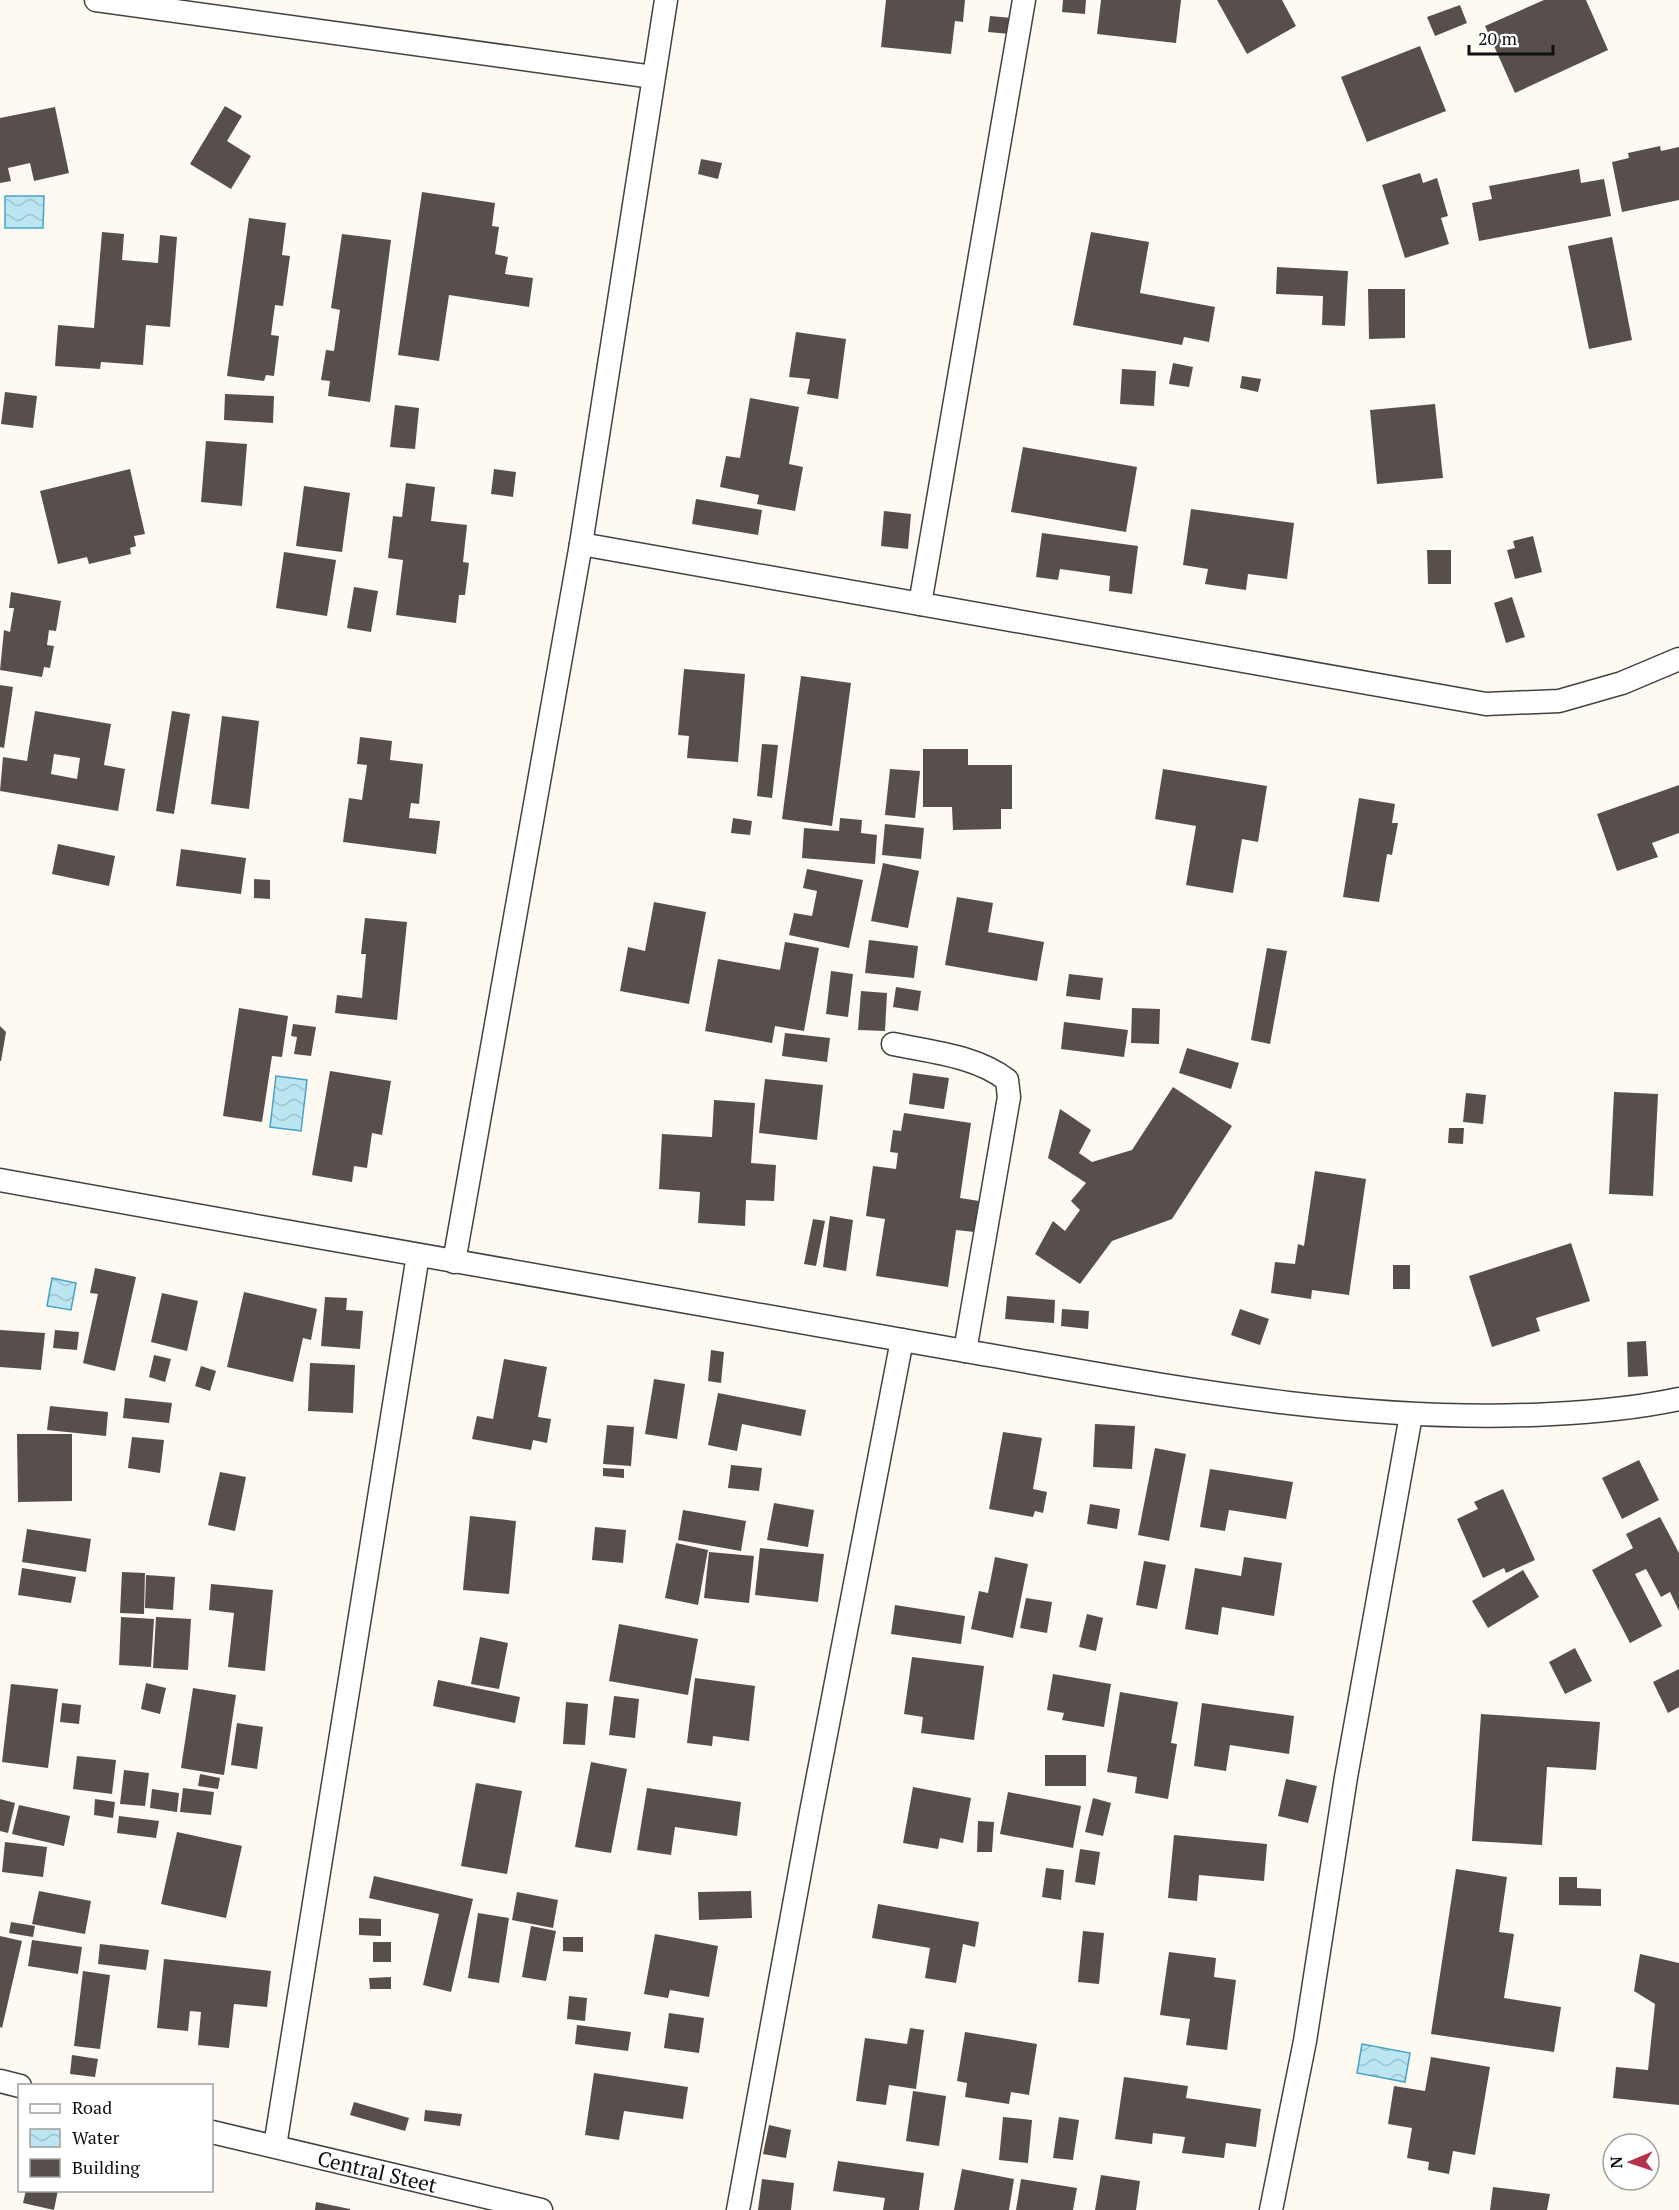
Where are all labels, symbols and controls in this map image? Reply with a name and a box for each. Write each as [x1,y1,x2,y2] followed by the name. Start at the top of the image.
[1469,18,1553,56] scale bar
[1478,26,1518,50] text: 20 m
[18,2084,213,2192] legend
[72,2095,112,2119] text: Road
[72,2125,119,2149] text: Water
[1601,2132,1661,2192] north arrow
[315,2144,440,2199] street label: Central Steet
[72,2155,140,2179] text: Building
[1605,2156,1627,2169] text: N

